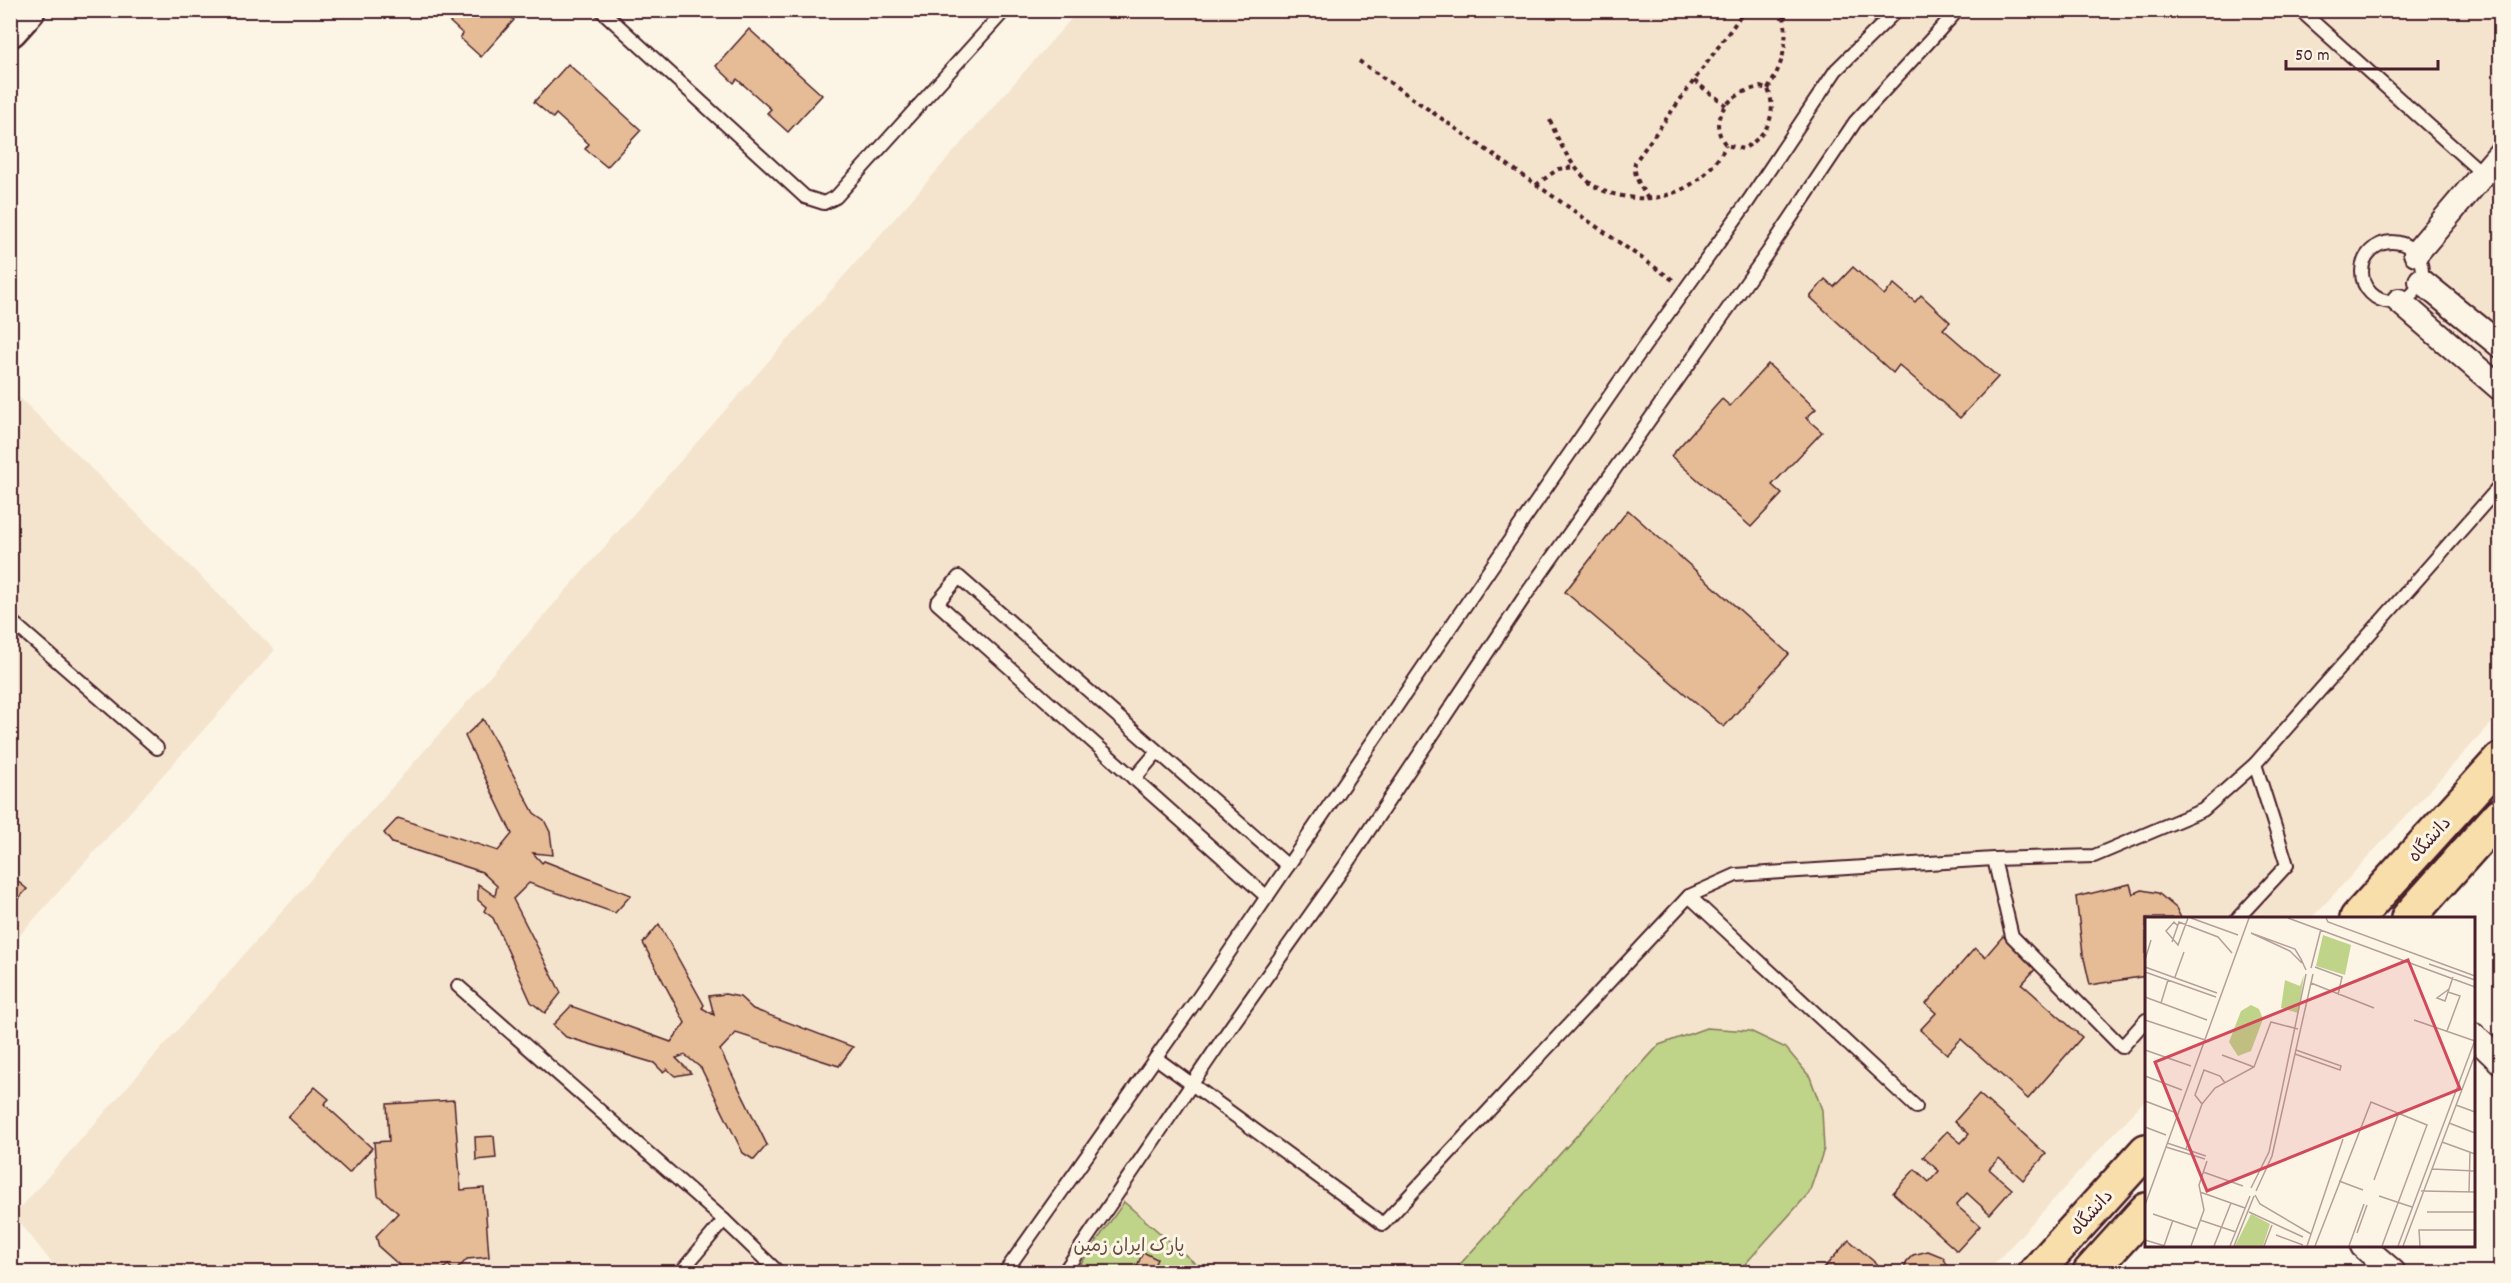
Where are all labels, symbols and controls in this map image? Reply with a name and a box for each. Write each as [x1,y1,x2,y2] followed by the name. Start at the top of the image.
[2286,33,2438,71] scale bar
[2295,44,2330,69] text: 50 m
[2404,812,2458,869] street label: دانشگاه
[2145,917,2475,1247] inset map
[2066,1185,2120,1242] street label: دانشگاه
[1074,1235,1184,1260] park label: پارک ایران زمین

